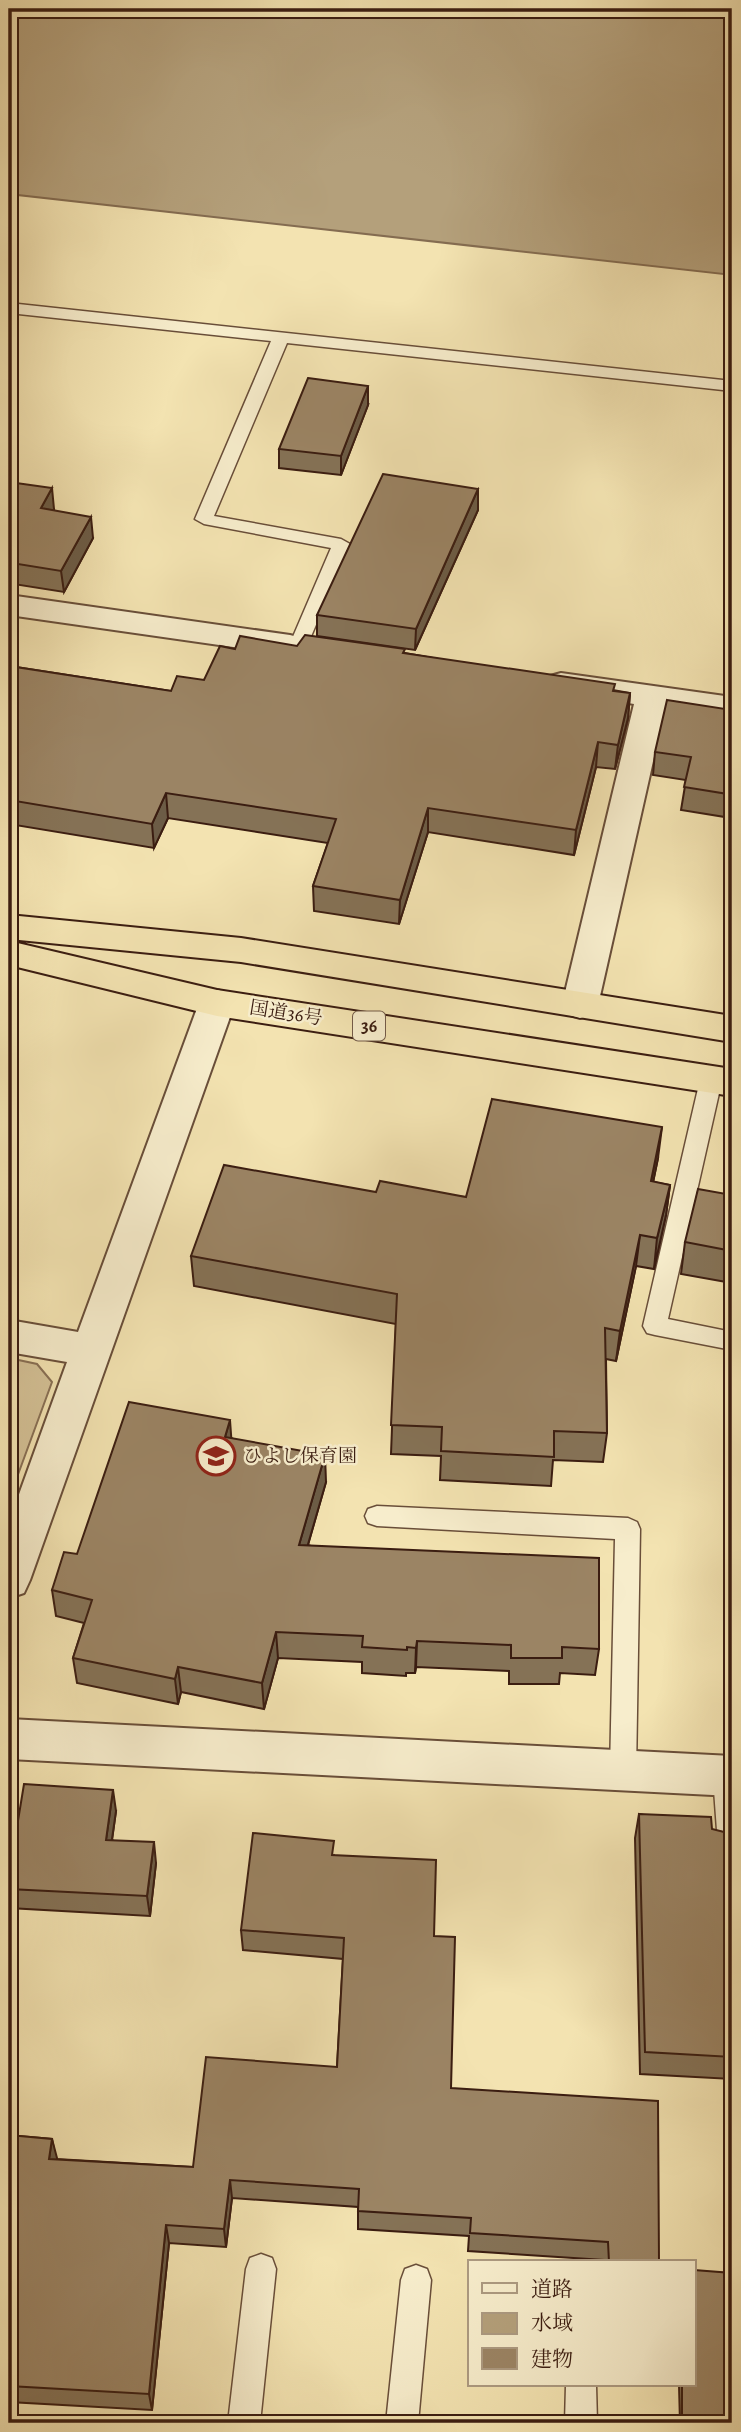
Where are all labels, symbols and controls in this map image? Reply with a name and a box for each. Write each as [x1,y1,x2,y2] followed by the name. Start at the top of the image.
[248,994,324,1032] street label: 国道36号
[353,1012,385,1041] road number: 36
[195,1435,237,1477] school or university icon: ひよし保育園
[243,1443,357,1469] place label: ひよし保育園
[468,2260,696,2386] legend
[531,2275,573,2303] text: 道路
[531,2309,573,2337] text: 水域
[531,2345,573,2373] text: 建物

